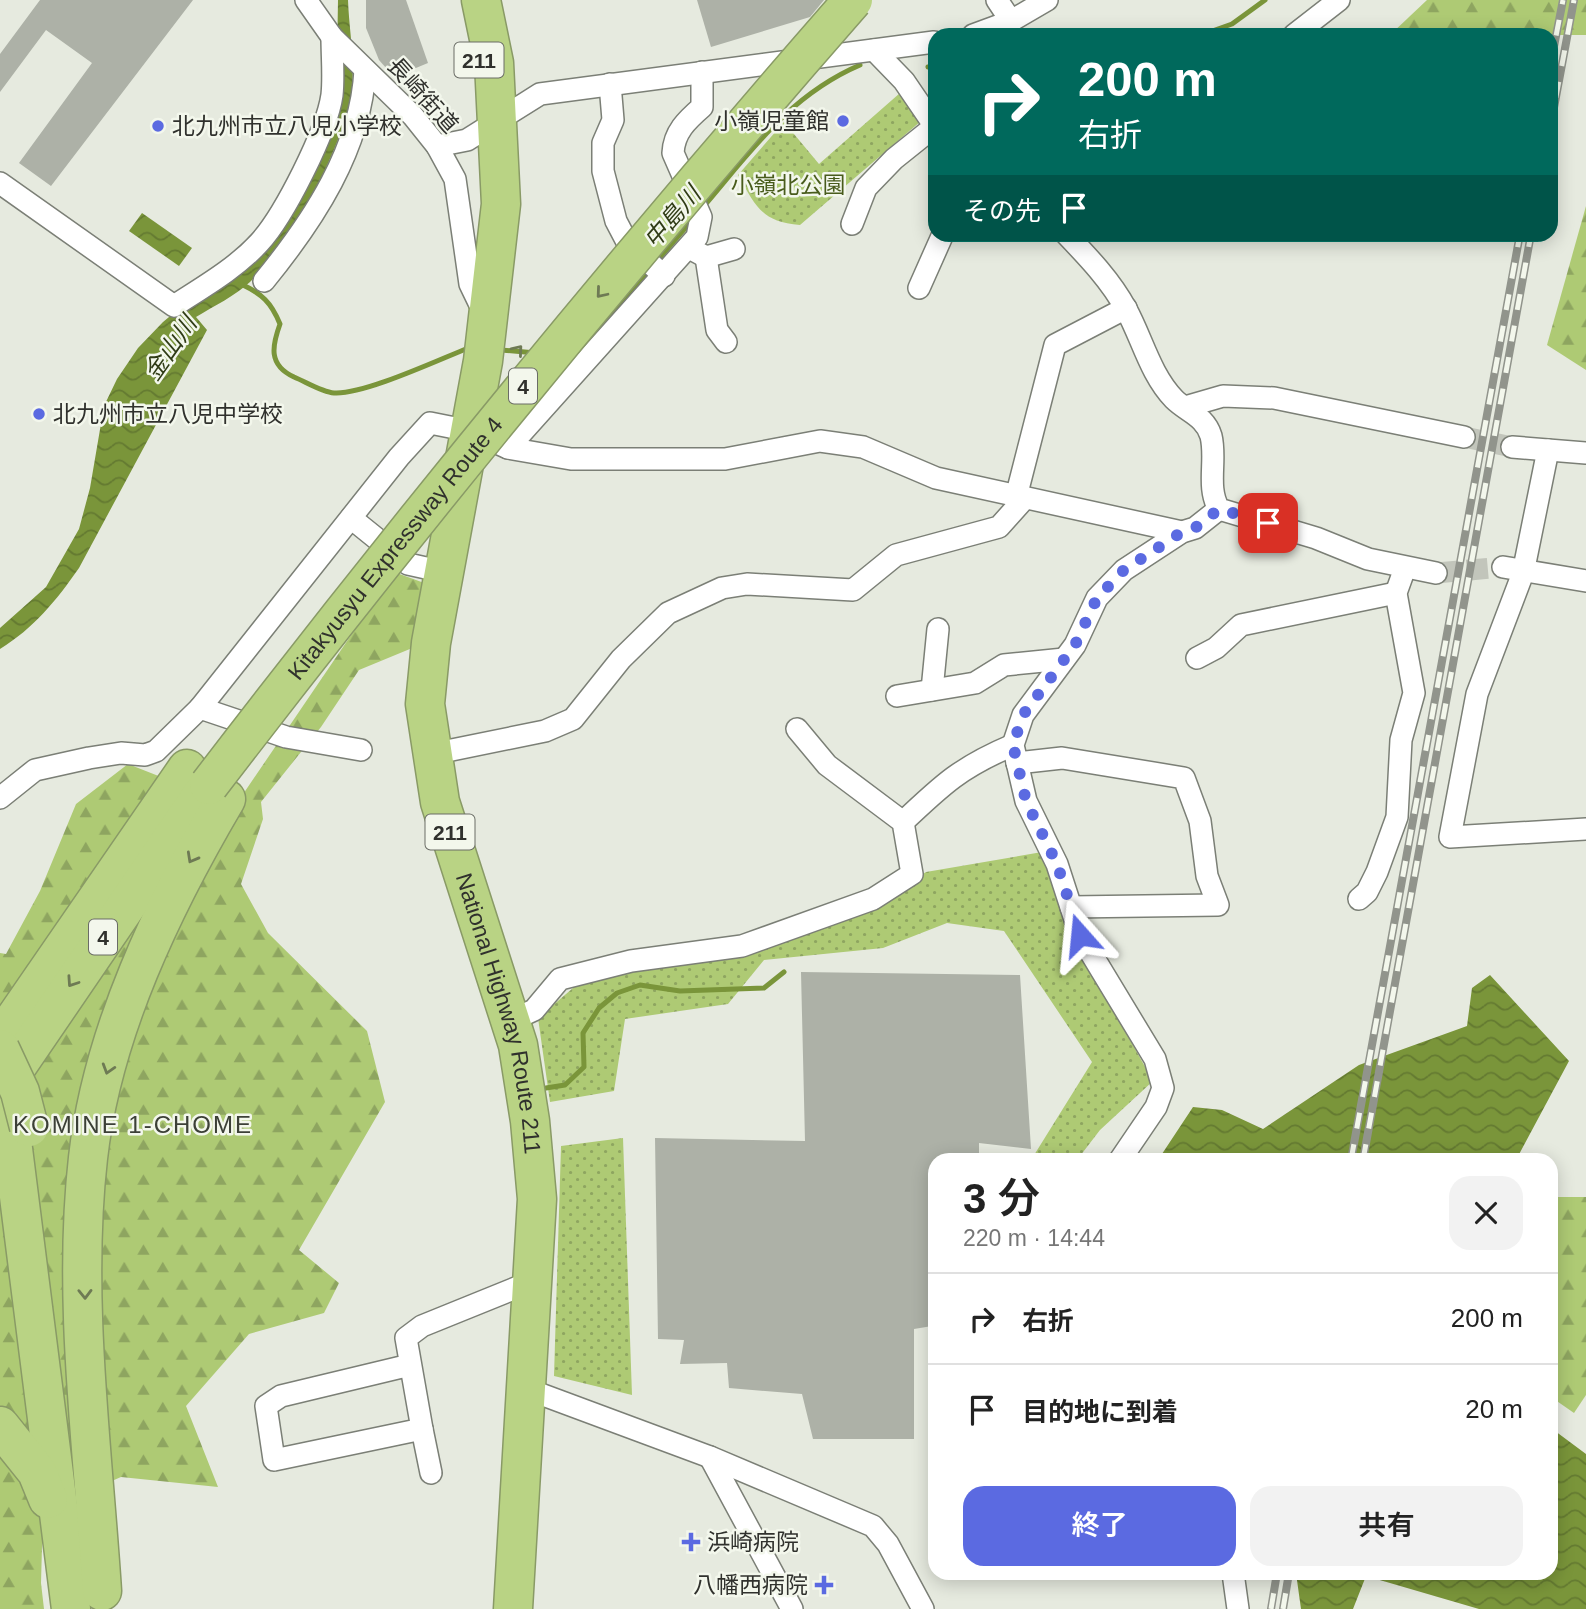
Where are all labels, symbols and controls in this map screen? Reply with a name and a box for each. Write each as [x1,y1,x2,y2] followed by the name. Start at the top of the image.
[454,42,504,78] road number: 211
[383,52,463,138] street label: 長崎街道
[1078,52,1217,106] text: 200 m
[963,56,1054,147] icon: right
[714,108,829,134] place label: 小嶺児童館
[172,113,402,139] place label: 北九州市立八児小学校
[835,113,851,129] marker: 小嶺児童館
[1078,117,1142,153] text: 右折
[150,118,166,134] marker: 北九州市立八児小学校
[731,172,846,198] park label: 小嶺北公園
[638,179,708,253] water label: 中島川
[1055,189,1093,227] icon: arrive
[963,196,1041,226] text: その先
[597,285,609,298] one-way arrow
[138,308,203,385] water label: 金山川
[510,346,522,359] one-way arrow
[509,368,537,404] road number: 4
[53,401,283,427] place label: 北九州市立八児中学校
[31,406,47,422] marker: 北九州市立八児中学校
[282,412,508,685] street label: Kitakyusyu Expressway Route 4
[1238,493,1298,553] pin
[1249,504,1287,542] icon: arrive
[426,814,475,850] road number: 211
[187,851,200,863] one-way arrow
[451,870,546,1155] street label: National Highway Route 211
[1043,898,1117,972] position arrow
[89,920,117,954] road number: 4
[68,974,80,987] one-way arrow
[101,1062,116,1074] one-way arrow
[13,1111,253,1138] district label: KOMINE 1-CHOME
[963,1175,1040,1222] text: 3 分
[1449,1176,1523,1250] button: close
[963,1225,1105,1251] text: 220 m · 14:44
[77,1289,93,1300] one-way arrow
[963,1300,1001,1338] icon: right
[1451,1303,1523,1333] text: 200 m
[1022,1306,1074,1336] text: 右折
[963,1391,1001,1429] icon: arrive
[1465,1394,1523,1424] text: 20 m
[1022,1397,1178,1427] text: 目的地に到着
[963,1486,1236,1566] button: 終了
[1250,1486,1523,1566] button: 共有
[707,1529,799,1555] place label: 浜崎病院
[681,1532,701,1552] marker: 浜崎病院
[693,1572,808,1598] place label: 八幡西病院
[814,1575,834,1595] marker: 八幡西病院

